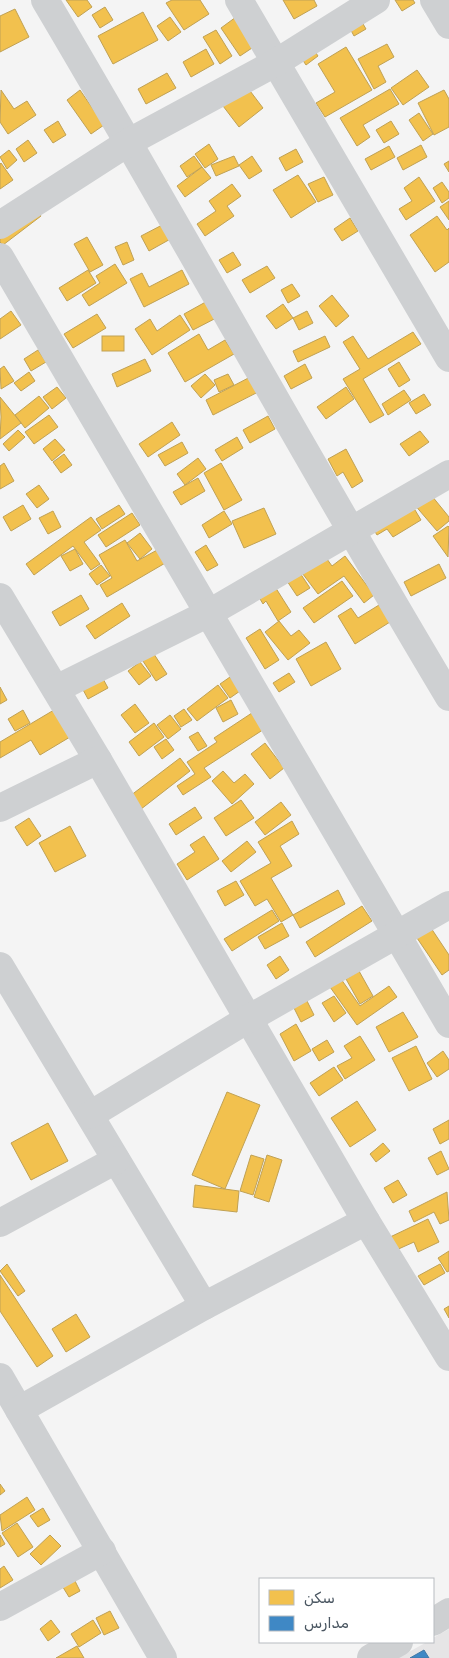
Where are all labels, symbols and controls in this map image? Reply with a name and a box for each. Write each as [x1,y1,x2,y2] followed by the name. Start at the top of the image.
[259,1578,434,1643] legend
[304,1589,335,1607] text: سكن
[304,1614,349,1632] text: مدارس

